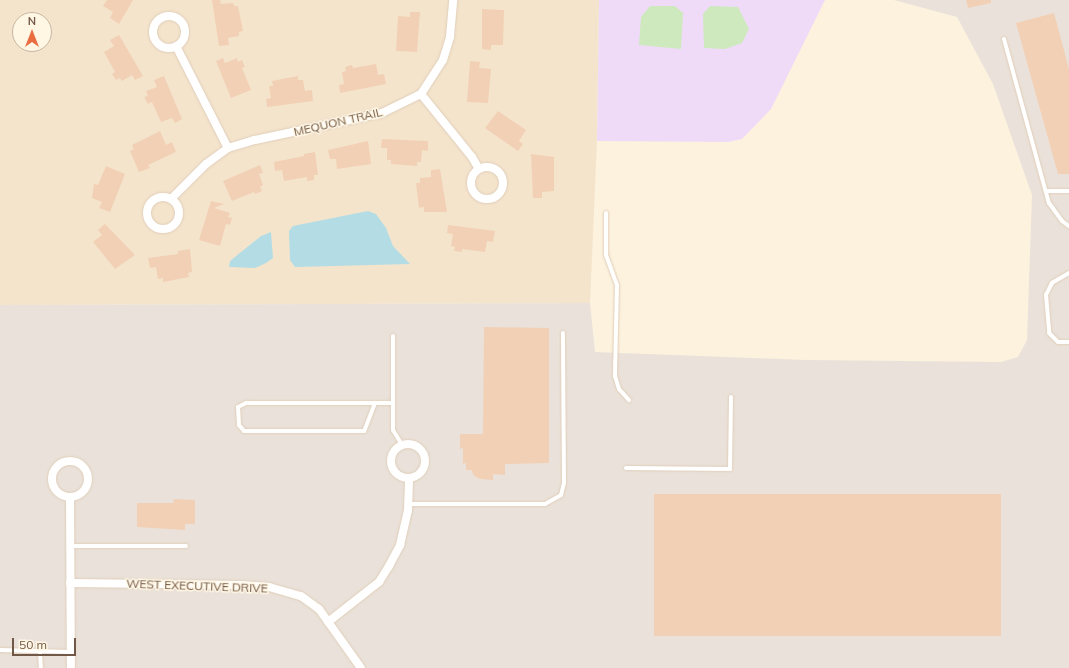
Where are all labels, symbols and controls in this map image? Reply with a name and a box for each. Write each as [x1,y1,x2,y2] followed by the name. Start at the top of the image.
[12,12,52,52] north arrow
[28,14,36,28] text: N
[292,105,384,139] street label: MEQUON TRAIL
[126,576,268,596] street label: WEST EXECUTIVE DRIVE
[14,630,78,656] scale bar
[19,637,47,652] text: 50 m

